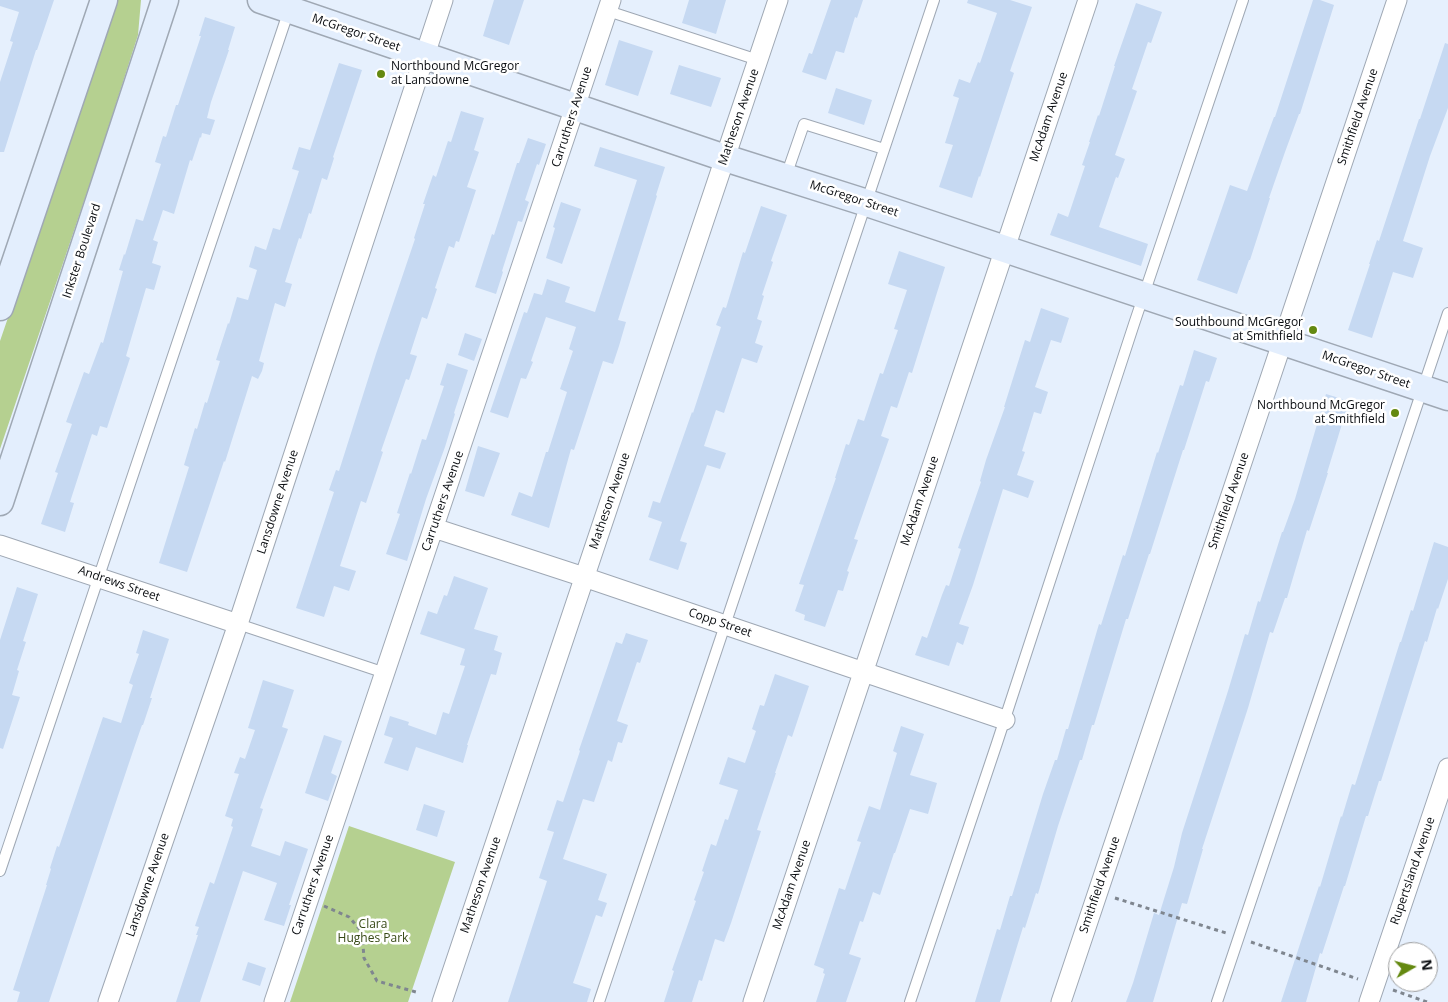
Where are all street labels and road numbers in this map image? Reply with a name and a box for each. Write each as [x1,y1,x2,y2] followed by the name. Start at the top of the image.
[310,11,402,55] street label: McGregor Street
[549,65,595,169] street label: Carruthers Avenue
[716,67,762,167] street label: Matheson Avenue
[1335,67,1381,167] street label: Smithfield Avenue
[1027,70,1071,164] street label: McAdam Avenue
[808,178,900,220] street label: McGregor Street
[60,202,104,300] street label: Inkster Boulevard
[1320,348,1412,392] street label: McGregor Street
[254,448,302,556] street label: Lansdowne Avenue
[419,449,467,553] street label: Carruthers Avenue
[587,451,633,551] street label: Matheson Avenue
[1206,451,1252,551] street label: Smithfield Avenue
[898,454,942,548] street label: McAdam Avenue
[76,563,162,605] street label: Andrews Street
[686,605,754,641] street label: Copp Street
[1388,815,1438,927] street label: Rupertsland Avenue
[123,831,173,939] street label: Lansdowne Avenue
[289,833,337,937] street label: Carruthers Avenue
[458,835,504,935] street label: Matheson Avenue
[1077,835,1123,935] street label: Smithfield Avenue
[770,838,814,932] street label: McAdam Avenue

